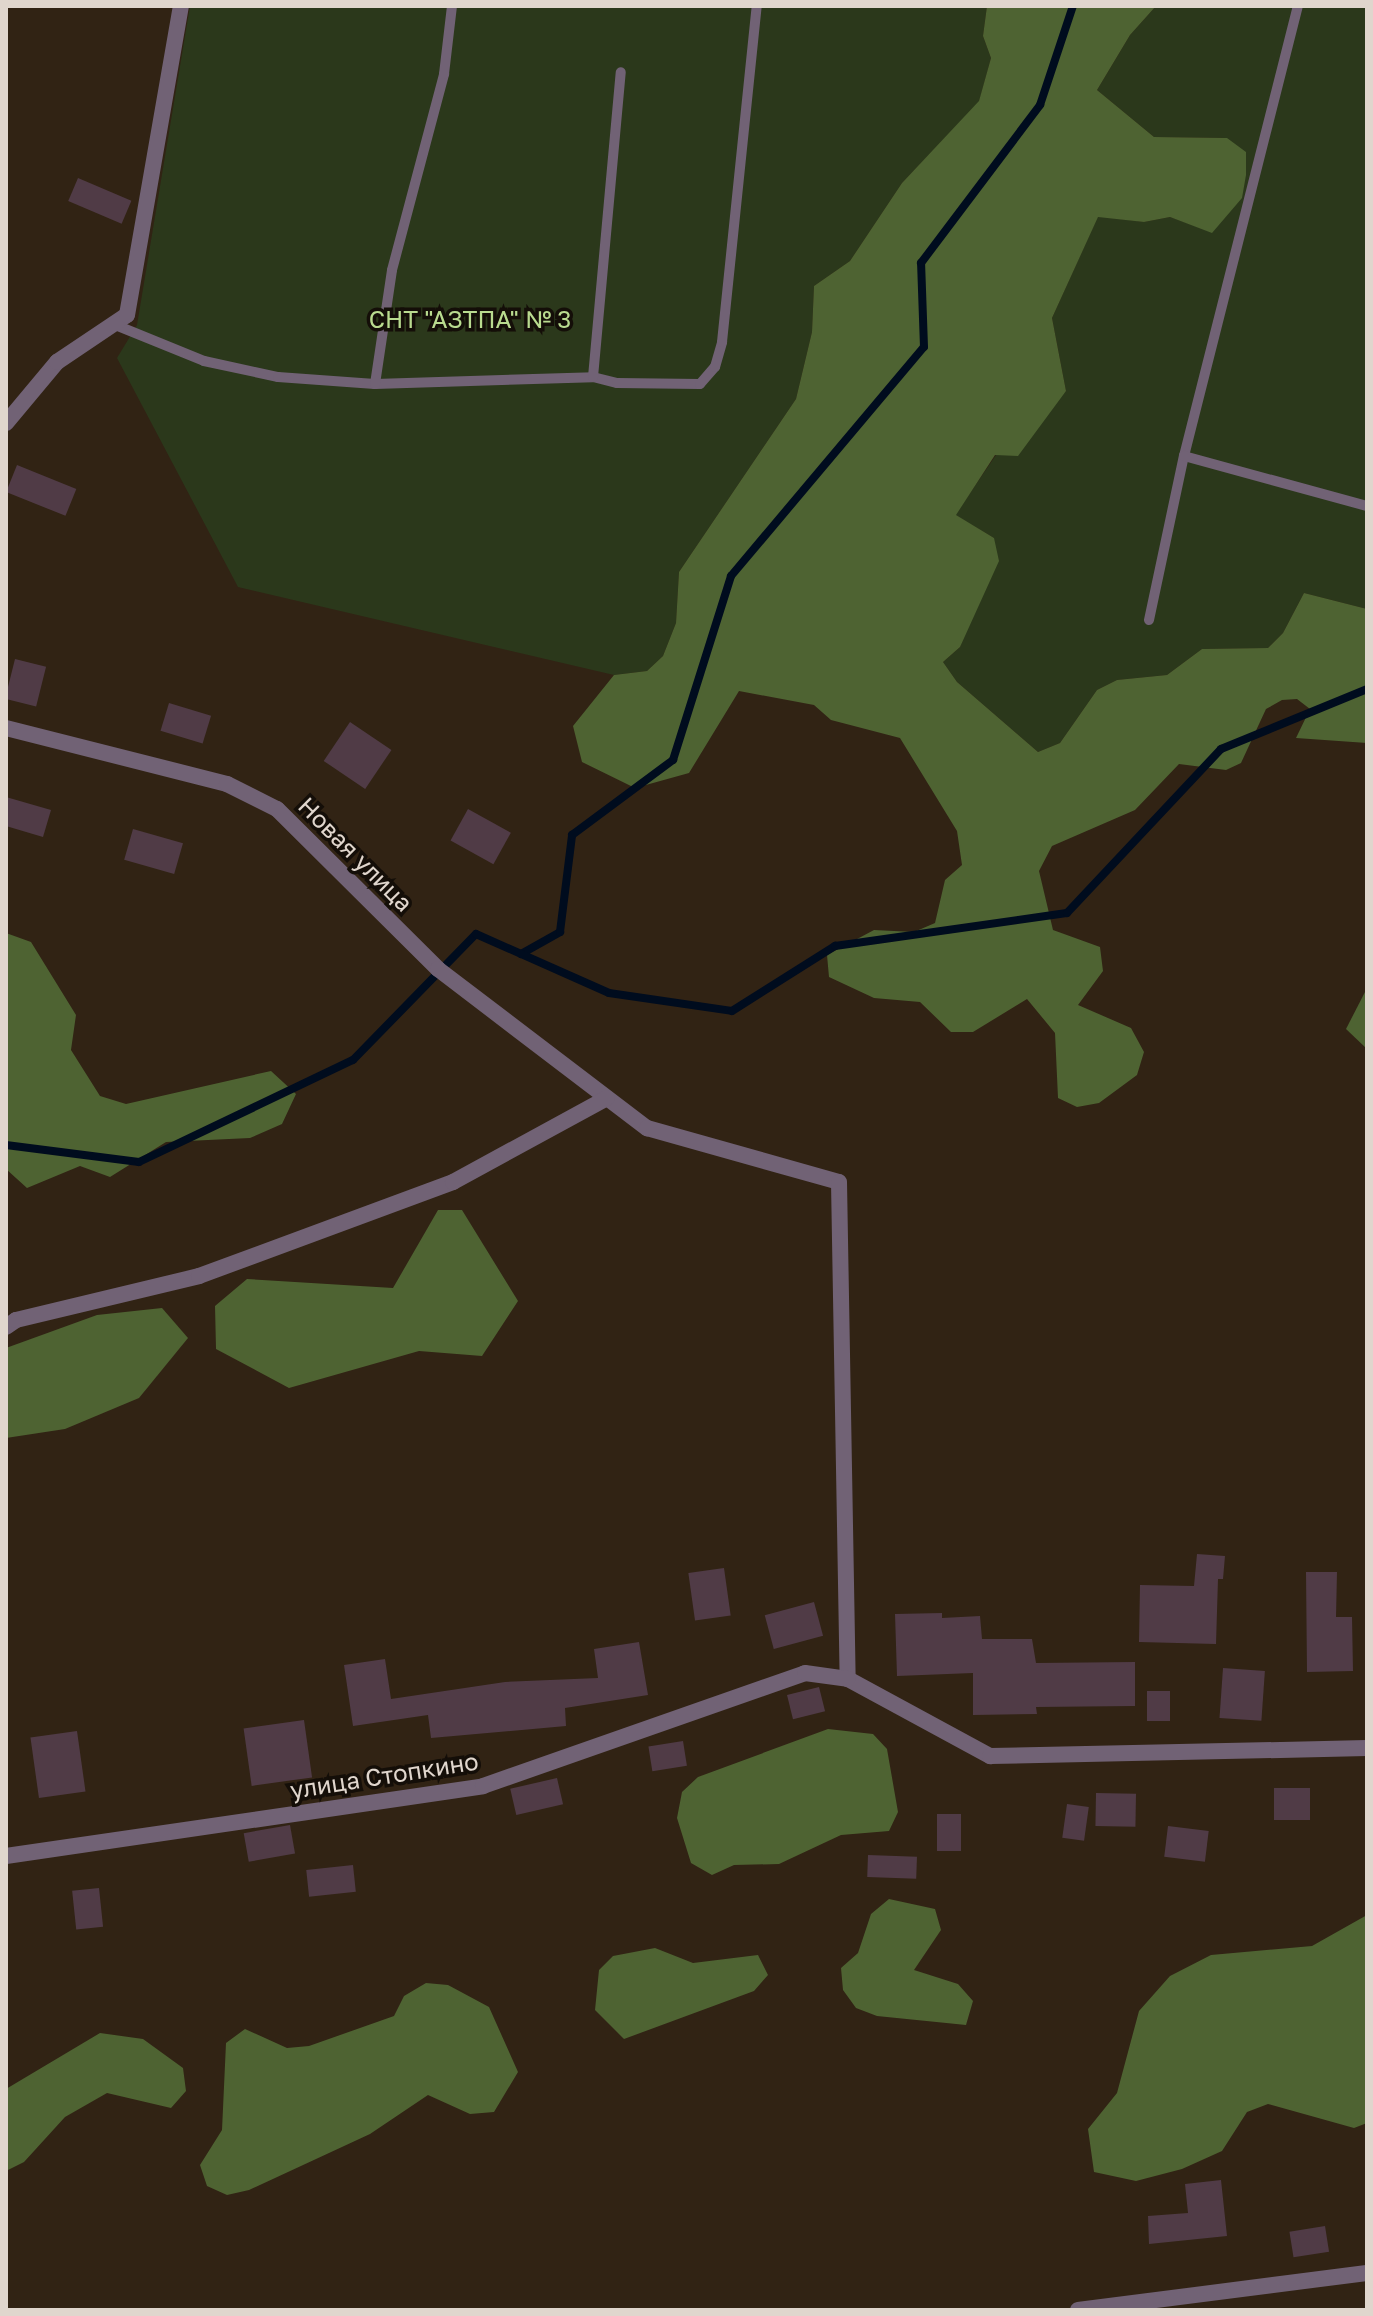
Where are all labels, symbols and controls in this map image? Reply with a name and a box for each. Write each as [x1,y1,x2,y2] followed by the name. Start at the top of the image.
[369,305,571,333] park label: СНТ "АЗТПА" № 3
[293,791,419,917] street label: Новая улица
[288,1746,480,1804] street label: улица Стопкино

